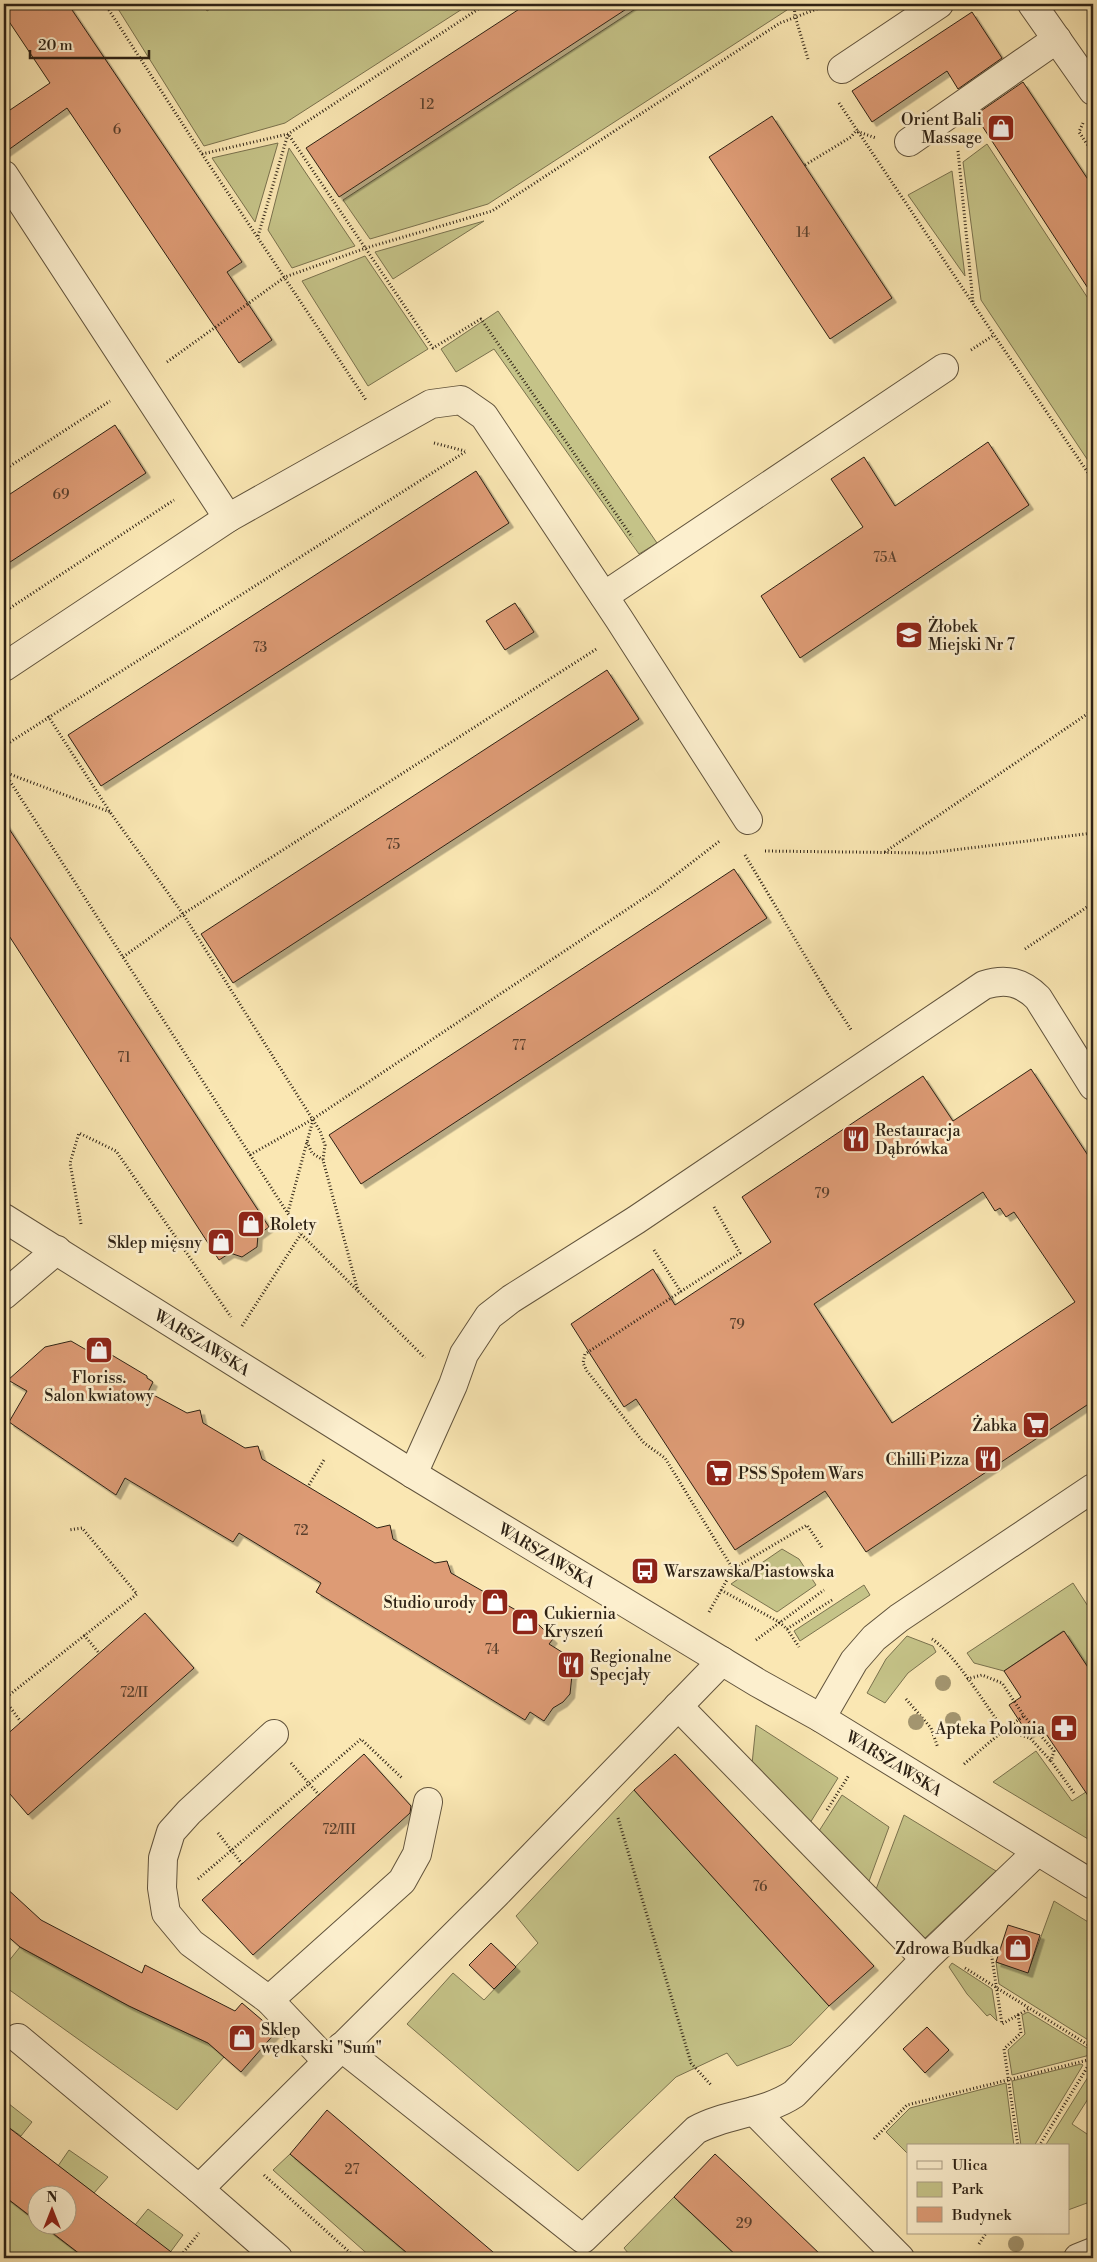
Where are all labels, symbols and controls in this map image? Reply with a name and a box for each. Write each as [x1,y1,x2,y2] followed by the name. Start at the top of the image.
[30,28,149,60] scale bar
[38,36,73,55] text: 20 m
[420,96,434,114] house number: 12
[901,110,982,148] place label: Orient Bali Massage
[986,113,1016,143] shop icon: Orient Bali Massage
[113,121,122,139] house number: 6
[796,224,810,242] house number: 14
[53,486,69,504] house number: 69
[873,549,897,567] house number: 75A
[928,615,1015,655] place label: Żłobek Miejski Nr 7
[894,620,924,650] school or university icon: Żłobek Miejski Nr 7
[253,639,268,657] house number: 73
[386,836,401,854] house number: 75
[512,1037,526,1055] house number: 77
[117,1049,131,1067] house number: 71
[875,1121,962,1159] place label: Restauracja Dąbrówka
[841,1124,871,1154] restaurant icon: Restauracja Dąbrówka
[814,1185,830,1203] house number: 79
[236,1209,266,1239] shop icon: Rolety
[270,1215,316,1235] place label: Rolety
[206,1227,236,1257] shop icon: Sklep mięsny
[108,1233,202,1253] place label: Sklep mięsny
[149,1305,254,1381] street label: WARSZAWSKA
[729,1316,745,1334] house number: 79
[84,1335,114,1365] shop icon: Floriss. Salon kwiatowy
[44,1368,154,1406] place label: Floriss. Salon kwiatowy
[1021,1410,1051,1440] supermarket icon: Żabka
[972,1414,1018,1436] place label: Żabka
[973,1444,1003,1474] restaurant icon: Chilli Pizza
[885,1450,970,1470] place label: Chilli Pizza
[704,1458,734,1488] supermarket icon: PSS Społem Wars
[738,1464,864,1484] place label: PSS Społem Wars
[493,1519,599,1593] street label: WARSZAWSKA
[294,1522,308,1540] house number: 72
[630,1556,660,1586] bus stop icon: Warszawska/Piastowska
[663,1562,835,1582] place label: Warszawska/Piastowska
[480,1587,510,1617] shop icon: Studio urody
[383,1593,476,1613] place label: Studio urody
[544,1604,617,1642] place label: Cukiernia Kryszeń
[510,1607,540,1637] shop icon: Cukiernia Kryszeń
[485,1641,499,1659] house number: 74
[590,1647,672,1685] place label: Regionalne Specjały
[556,1650,586,1680] restaurant icon: Regionalne Specjały
[120,1684,149,1702] house number: 72/II
[1049,1713,1079,1743] pharmacy icon: Apteka Polonia
[934,1719,1046,1739] place label: Apteka Polonia
[841,1726,947,1802] street label: WARSZAWSKA
[322,1821,356,1839] house number: 72/III
[752,1878,768,1896] house number: 76
[1003,1933,1033,1963] shop icon: Zdrowa Budka
[895,1939,1000,1959] place label: Zdrowa Budka
[260,2020,382,2058] place label: Sklep wędkarski "Sum"
[227,2023,257,2053] shop icon: Sklep wędkarski "Sum"
[907,2144,1070,2234] legend
[952,2156,988,2175] text: Ulica
[345,2161,359,2179] house number: 27
[952,2180,984,2199] text: Park
[28,2184,78,2234] north arrow
[46,2189,58,2207] text: N
[951,2206,1013,2225] text: Budynek
[736,2215,752,2233] house number: 29

